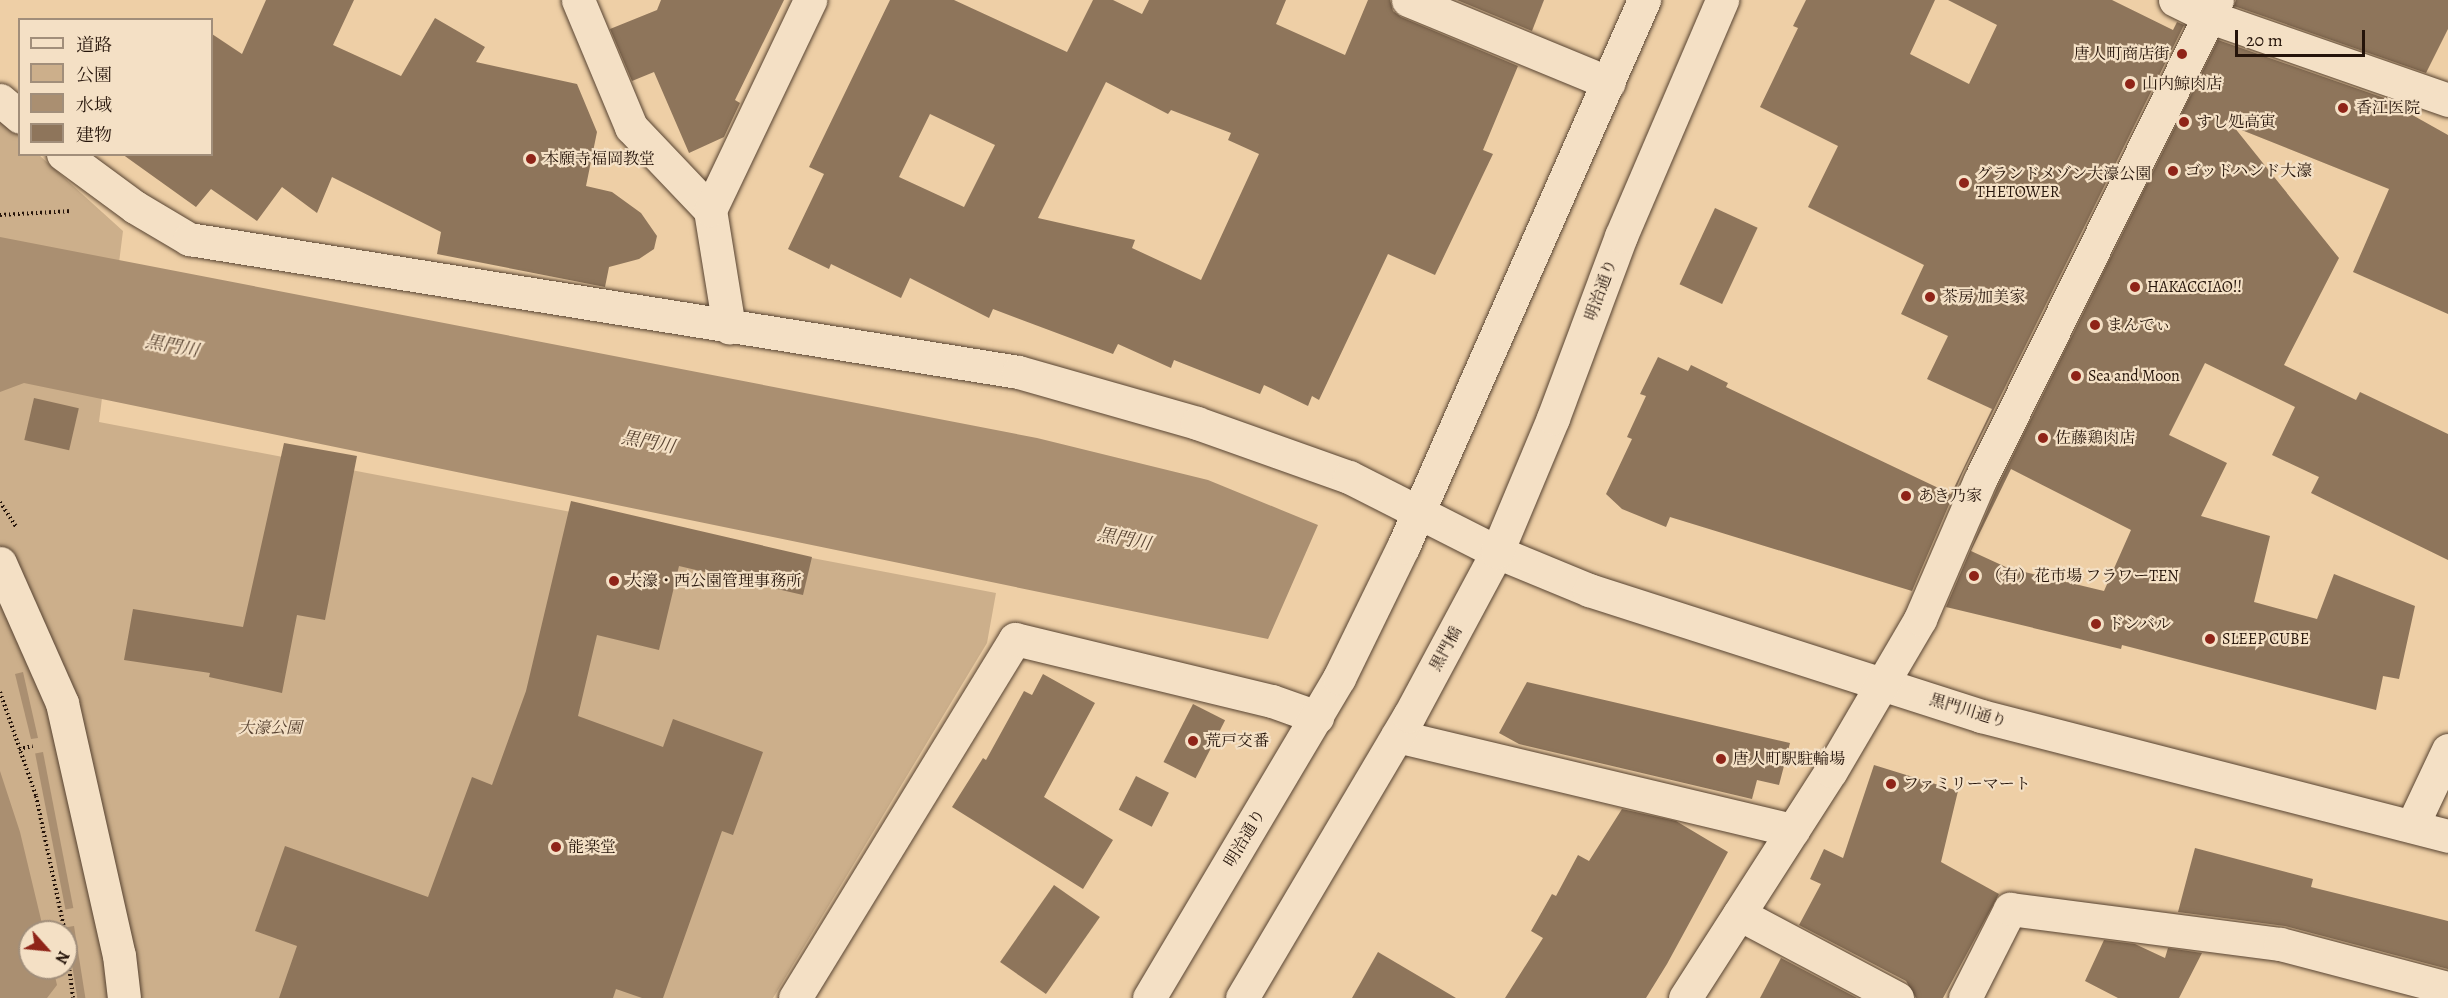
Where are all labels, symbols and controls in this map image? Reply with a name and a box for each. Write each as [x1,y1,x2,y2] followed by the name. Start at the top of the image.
[18,18,213,156] legend
[2238,18,2368,56] scale bar
[2246,28,2283,52] text: 20 m
[76,33,112,57] text: 道路
[2074,44,2170,64] place label: 唐人町商店街
[2175,47,2189,61] marker: 唐人町商店街
[76,63,112,87] text: 公園
[2142,74,2222,94] place label: 山内鯨肉店
[2123,77,2137,91] marker: 山内鯨肉店
[76,93,112,117] text: 水域
[2356,98,2420,118] place label: 香江医院
[2334,99,2352,117] marker: 香江医院
[2196,112,2276,132] place label: すし処高寅
[2177,115,2191,129] marker: すし処高寅
[76,123,112,147] text: 建物
[543,149,655,169] place label: 本願寺福岡教堂
[524,152,538,166] marker: 本願寺福岡教堂
[2185,161,2313,181] place label: ゴッドハンド大濠
[1976,164,2152,202] place label: グランドメゾン大濠公園 THETOWER
[2166,164,2180,178] marker: ゴッドハンド大濠
[1957,176,1971,190] marker: グランドメゾン大濠公園 THETOWER
[1581,257,1621,323] street label: 明治通り
[2147,277,2242,297] place label: HAKACCIAO!!
[2128,280,2142,294] marker: HAKACCIAO!!
[1942,287,2025,307] place label: 茶房 加美家
[1923,290,1937,304] marker: 茶房 加美家
[2107,315,2171,335] place label: まんでぃ
[2088,318,2102,332] marker: まんでぃ
[143,330,201,362] water label: 黒門川
[2088,366,2180,386] place label: Sea and Moon
[2069,369,2083,383] marker: Sea and Moon
[619,426,677,458] water label: 黒門川
[2055,428,2135,448] place label: 佐藤鶏肉店
[2036,431,2050,445] marker: 佐藤鶏肉店
[1918,486,1982,506] place label: あき乃家
[1899,489,1913,503] marker: あき乃家
[1095,523,1153,555] water label: 黒門川
[1986,566,2179,586] place label: （有）花市場 フラワーTEN
[1967,569,1981,583] marker: （有）花市場 フラワーTEN
[626,571,802,591] place label: 大濠・西公園管理事務所
[607,574,621,588] marker: 大濠・西公園管理事務所
[2108,614,2172,634] place label: ドンバル
[2089,617,2103,631] marker: ドンバル
[1426,623,1466,675] street label: 黒門橋
[2222,629,2309,649] place label: SLEEP CUBE
[2203,632,2217,646] marker: SLEEP CUBE
[1927,690,2009,732] street label: 黒門川通り
[238,718,302,738] park label: 大濠公園
[1205,731,1269,751] place label: 荒戸交番
[1186,734,1200,748] marker: 荒戸交番
[1733,749,1845,769] place label: 唐人町駅駐輪場
[1714,752,1728,766] marker: 唐人町駅駐輪場
[1903,774,2031,794] place label: ファミリーマート
[1884,777,1898,791] marker: ファミリーマート
[1220,806,1270,870] street label: 明治通り
[568,837,616,857] place label: 能楽堂
[549,840,563,854] marker: 能楽堂
[18,920,78,980] north arrow
[50,947,75,967] text: N

